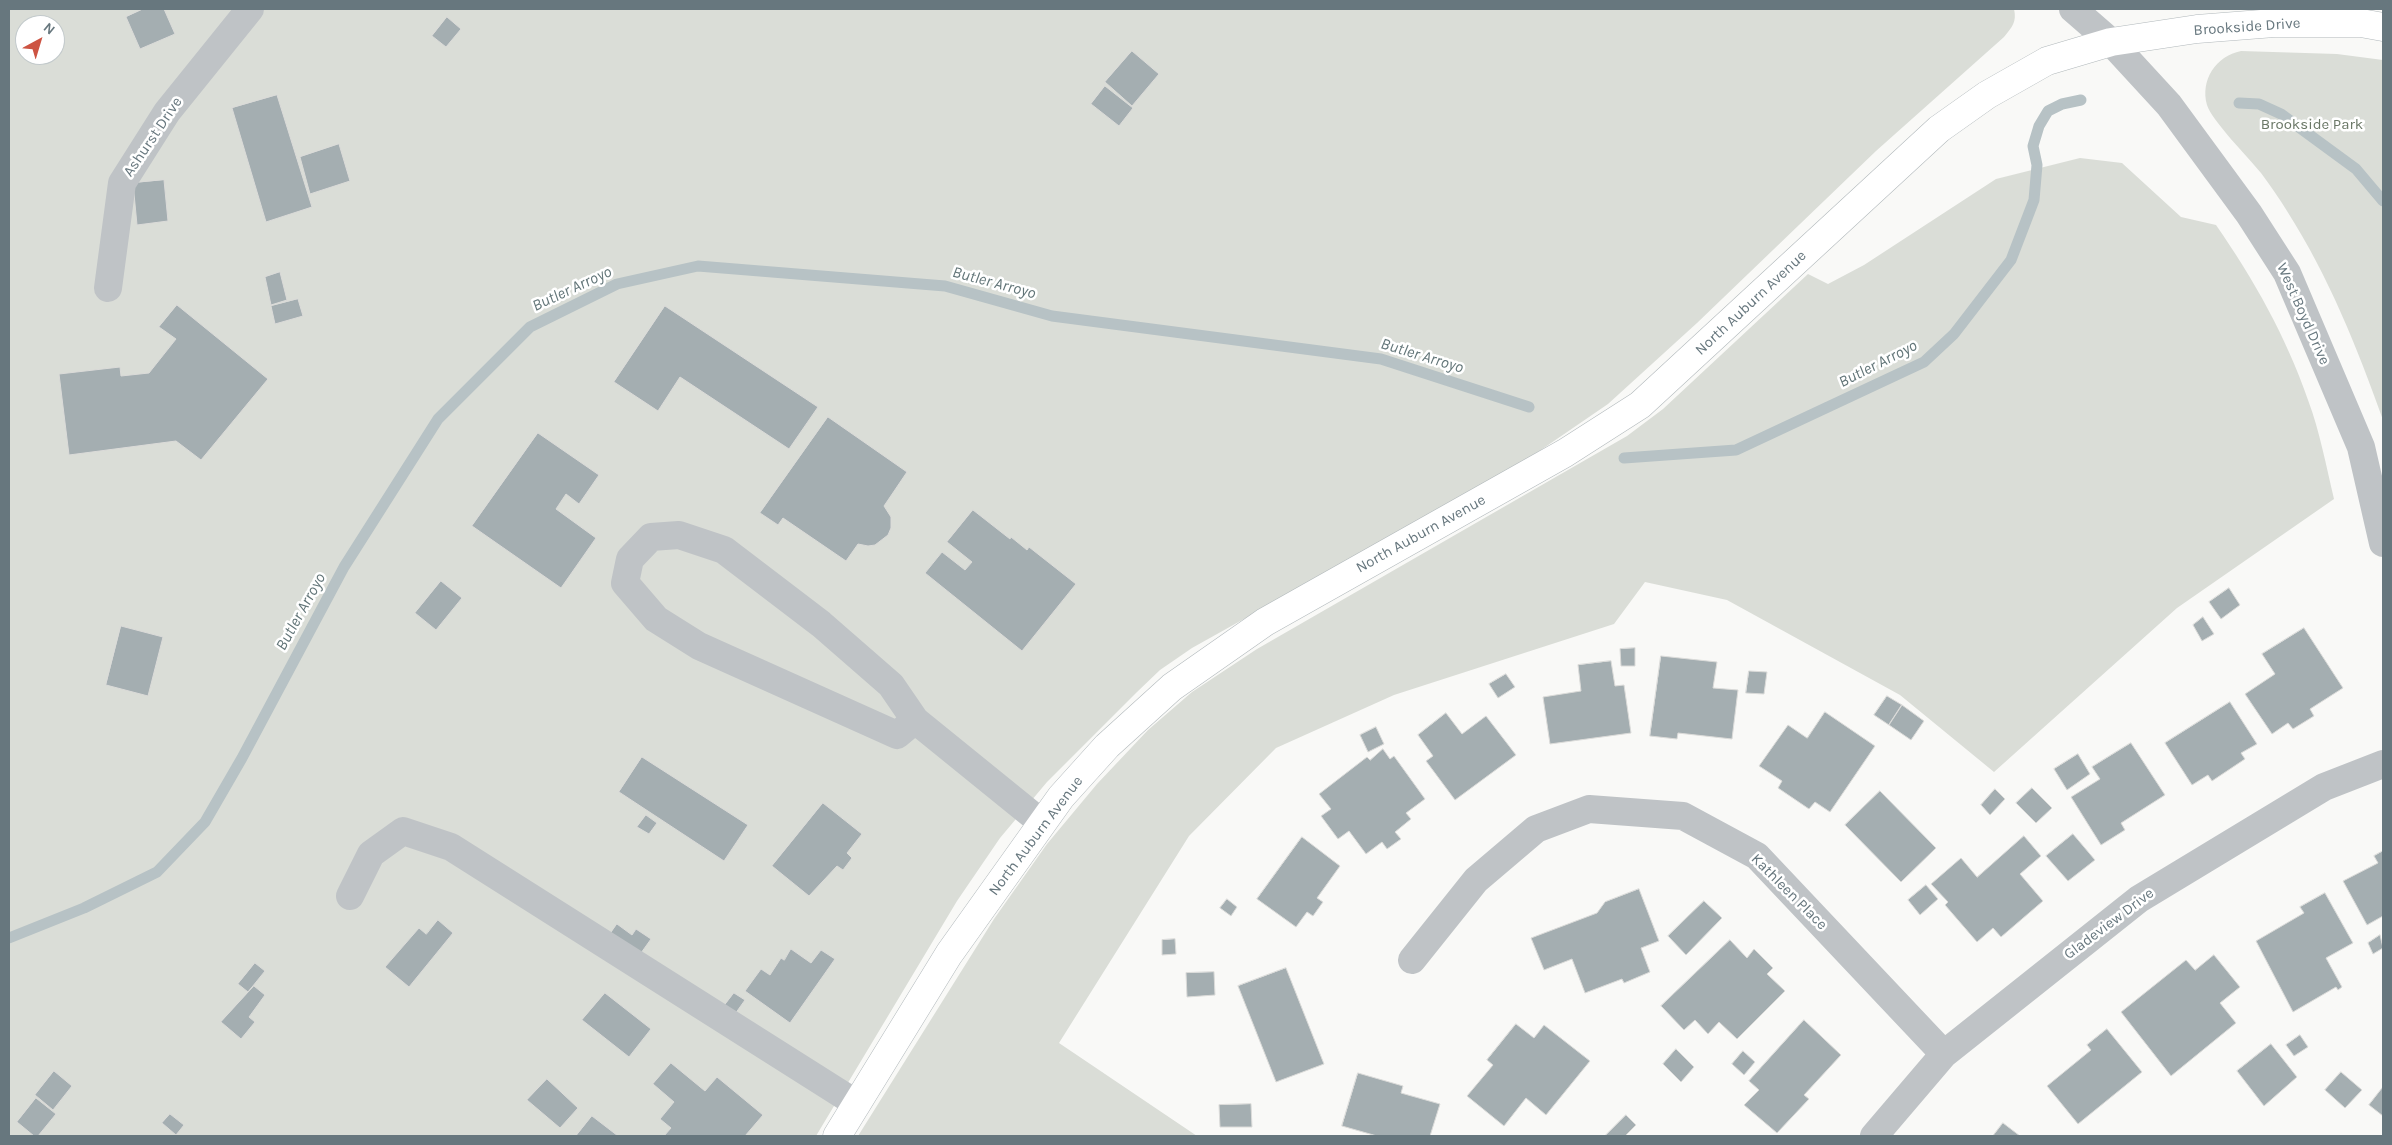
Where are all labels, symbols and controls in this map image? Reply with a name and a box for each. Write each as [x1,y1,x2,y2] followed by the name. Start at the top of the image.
[2193,14,2301,40] street label: Brookside Drive
[15,15,65,65] north arrow
[40,19,58,38] text: N
[120,94,186,180] street label: Ashurst Drive
[2261,116,2363,134] park label: Brookside Park
[1692,247,1810,359] street label: North Auburn Avenue
[2272,260,2334,368] street label: West Boyd Drive
[529,262,615,316] water label: Butler Arroyo
[950,263,1038,303] water label: Butler Arroyo
[1378,334,1466,378] water label: Butler Arroyo
[1836,336,1920,392] water label: Butler Arroyo
[1353,491,1489,577] street label: North Auburn Avenue
[272,570,330,654] water label: Butler Arroyo
[985,773,1087,899] street label: North Auburn Avenue
[1747,850,1831,934] street label: Kathleen Place
[2061,884,2157,964] street label: Gladeview Drive

